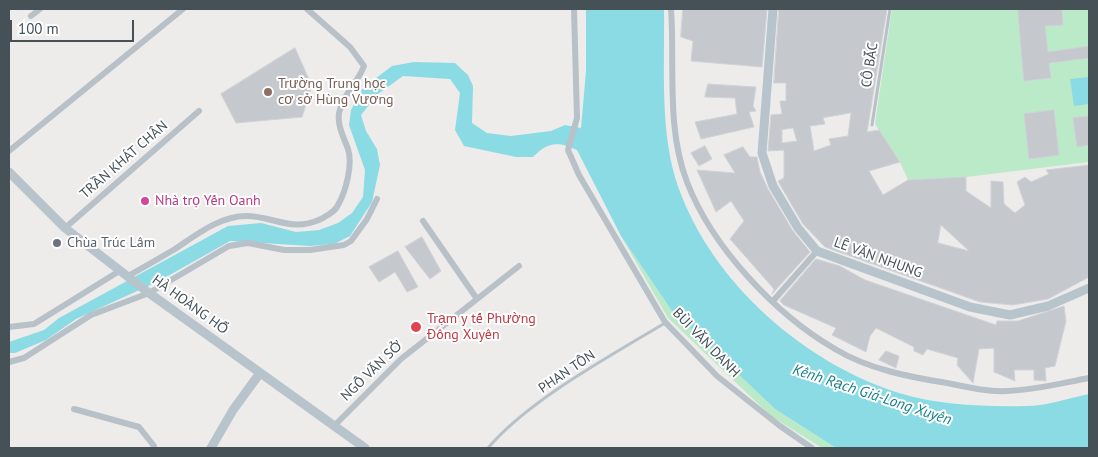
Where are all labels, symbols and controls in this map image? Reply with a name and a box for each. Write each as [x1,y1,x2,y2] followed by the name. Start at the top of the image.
[12,10,136,42] scale bar
[18,19,59,38] text: 100 m
[858,41,882,89] street label: CÔ BẮC
[278,76,394,108] place label: Trường Trung học cơ sở Hùng Vương
[262,86,274,98] marker: Trường Trung học cơ sở Hùng Vương
[77,117,171,203] street label: TRẦN KHÁT CHÂN
[155,193,261,209] place label: Nhà trọ Yến Oanh
[139,195,151,207] marker: Nhà trọ Yến Oanh
[831,234,925,282] street label: LÊ VĂN NHUNG
[67,235,155,251] place label: Chùa Trúc Lâm
[51,237,63,249] marker: Chùa Trúc Lâm
[149,272,231,338] street label: HÀ HOÀNG HỔ
[669,305,743,381] street label: BÙI VĂN DANH
[427,311,536,344] place label: Trạm y tế Phường Đông Xuyên
[409,320,423,334] marker: Trạm y tế Phường Đông Xuyên
[338,337,406,405] street label: NGÔ VĂN SỞ
[535,347,599,397] street label: PHAN TÔN
[790,361,954,429] water label: Kênh Rạch Giá-Long Xuyên

